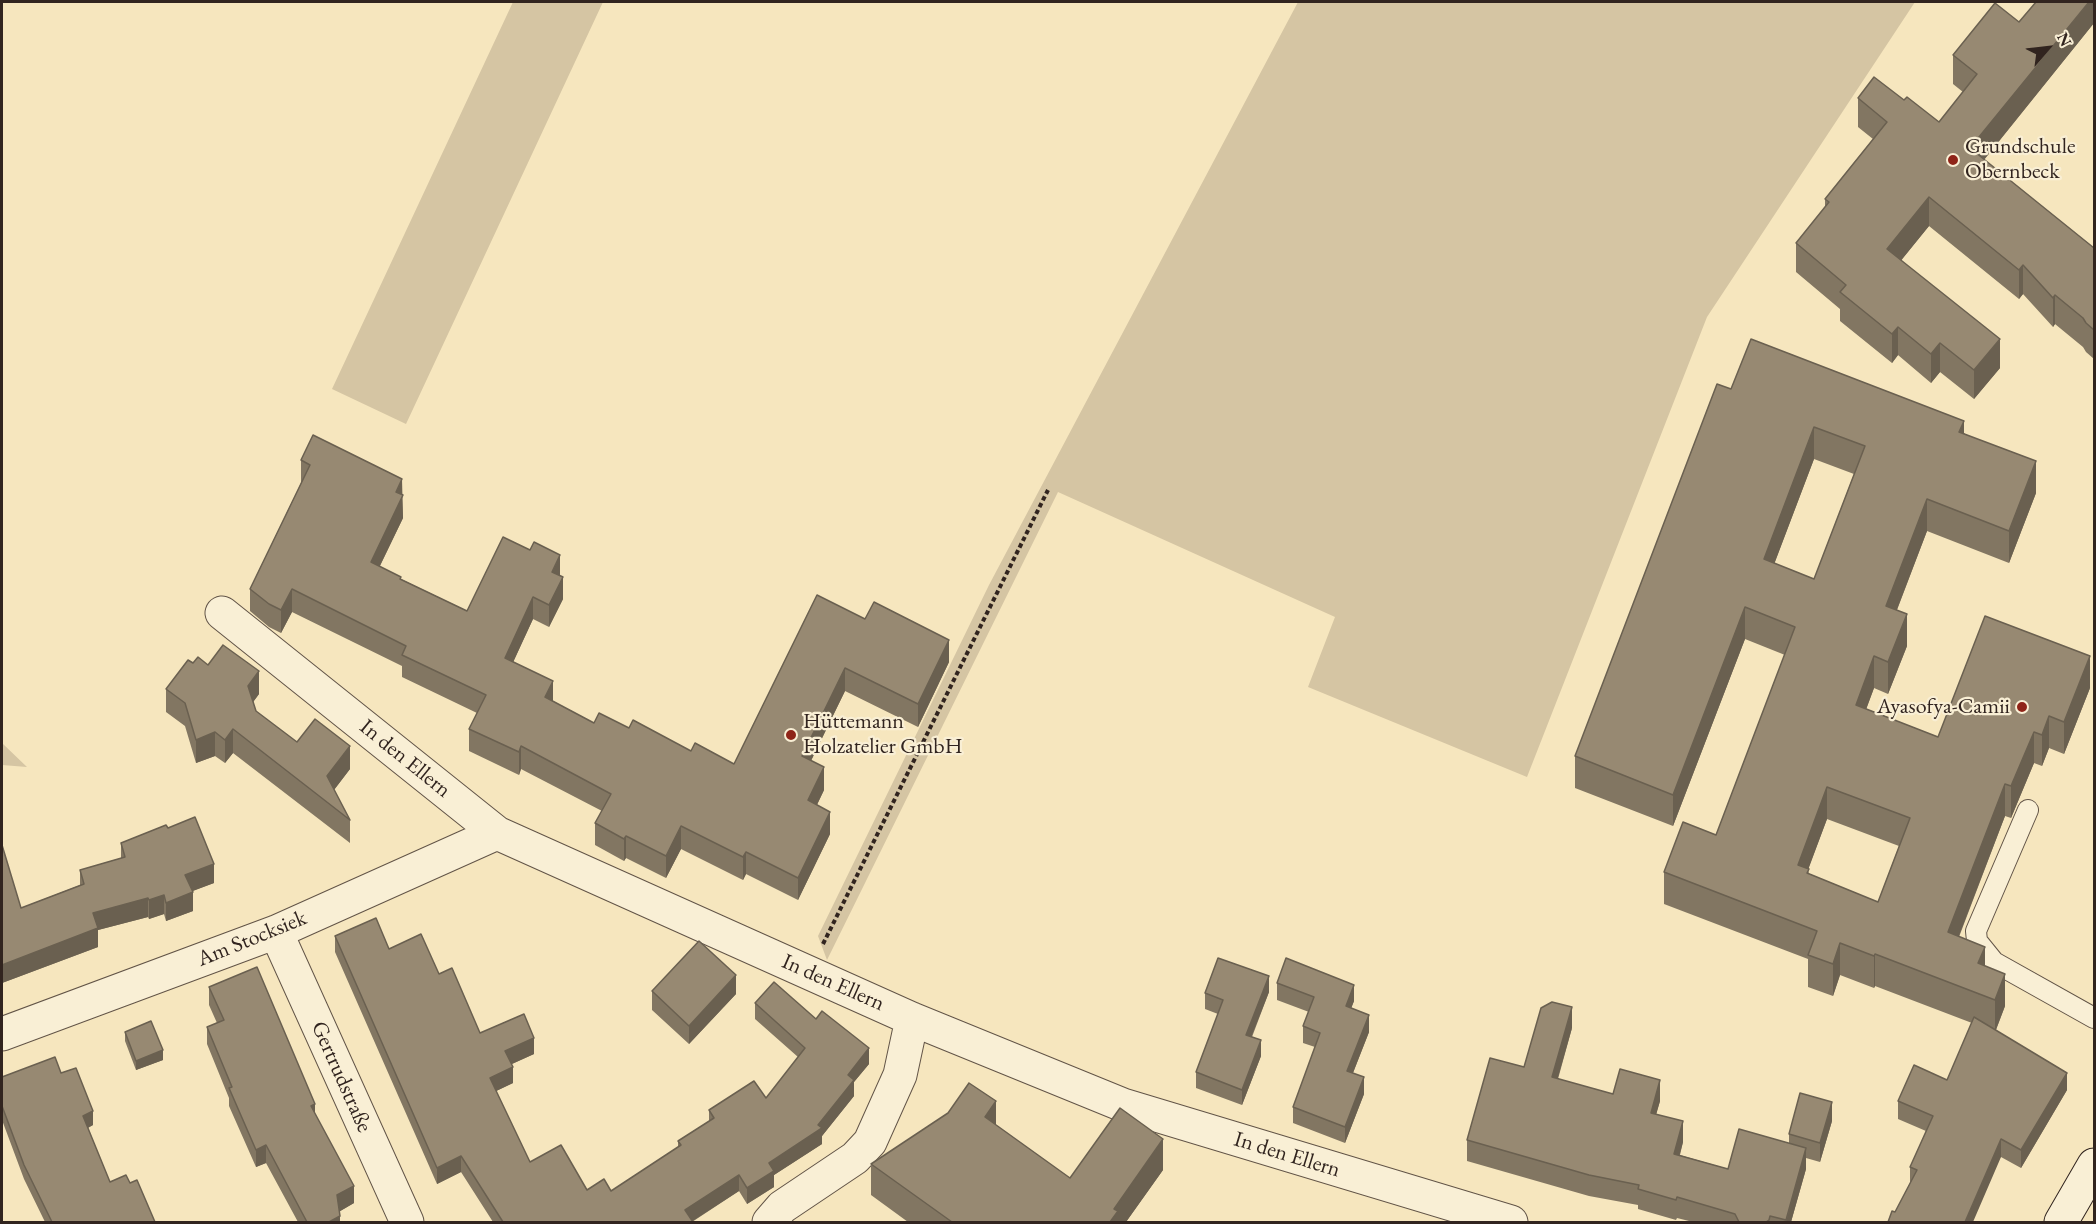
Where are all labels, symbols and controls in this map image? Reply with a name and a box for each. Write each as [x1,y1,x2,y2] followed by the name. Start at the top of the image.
[2018,18,2078,78] north arrow
[2052,29,2077,50] text: N
[1965,134,2076,186] place label: Grundschule Obernbeck
[1946,153,1960,167] marker: Grundschule Obernbeck
[1877,694,2010,720] place label: Ayasofya-Camii
[2015,700,2029,714] marker: Ayasofya-Camii
[803,709,963,760] place label: Hüttemann Holzatelier GmbH
[354,714,456,804] street label: In den Ellern
[784,728,798,742] marker: Hüttemann Holzatelier GmbH
[194,905,310,973] street label: Am Stocksiek
[778,949,888,1017] street label: In den Ellern
[305,1017,377,1137] street label: Gertrudstraße
[1231,1126,1343,1184] street label: In den Ellern

